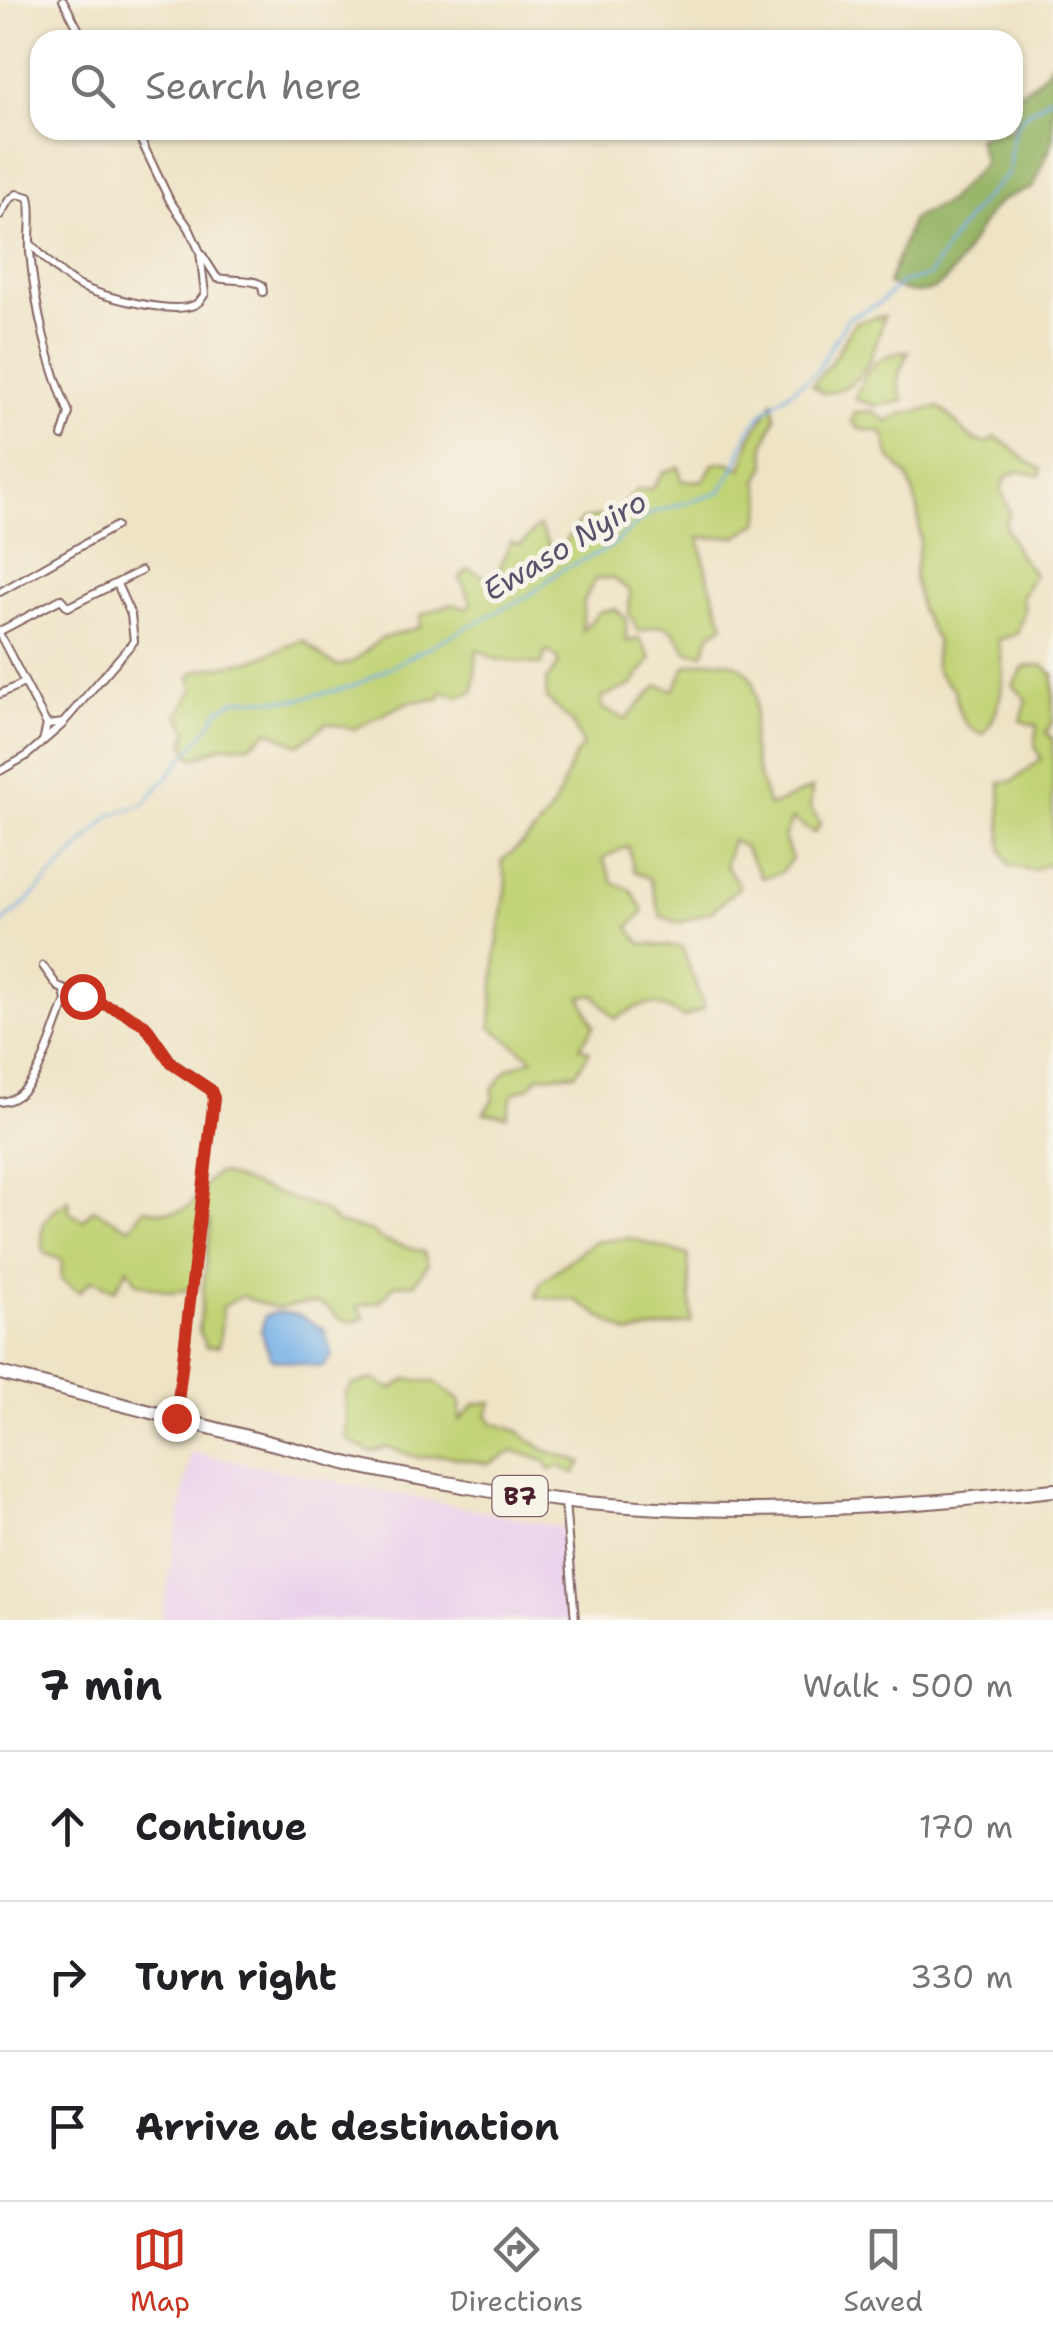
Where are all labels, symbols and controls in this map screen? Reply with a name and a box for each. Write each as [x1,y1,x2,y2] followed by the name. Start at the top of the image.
[30,30,1023,140] search box
[65,58,120,113] icon: search
[145,60,362,111] text: Search here
[475,481,654,611] water label: Ewaso Nyiro
[60,974,106,1020] route start
[154,1396,200,1442] route end
[492,1476,548,1516] road number: B7
[40,1657,162,1713] text: 7 min
[802,1664,1013,1707] text: Walk · 500 m
[40,1799,95,1854] icon: ahead
[135,1801,307,1852] text: Continue
[919,1805,1013,1848] text: 170 m
[40,1949,95,2004] icon: right
[135,1951,337,2002] text: Turn right
[910,1955,1013,1998] text: 330 m
[40,2099,95,2154] icon: arrive
[135,2101,559,2152] text: Arrive at destination
[130,2222,190,2320] tab: Map
[450,2222,583,2320] tab: Directions
[843,2222,923,2320] tab: Saved

